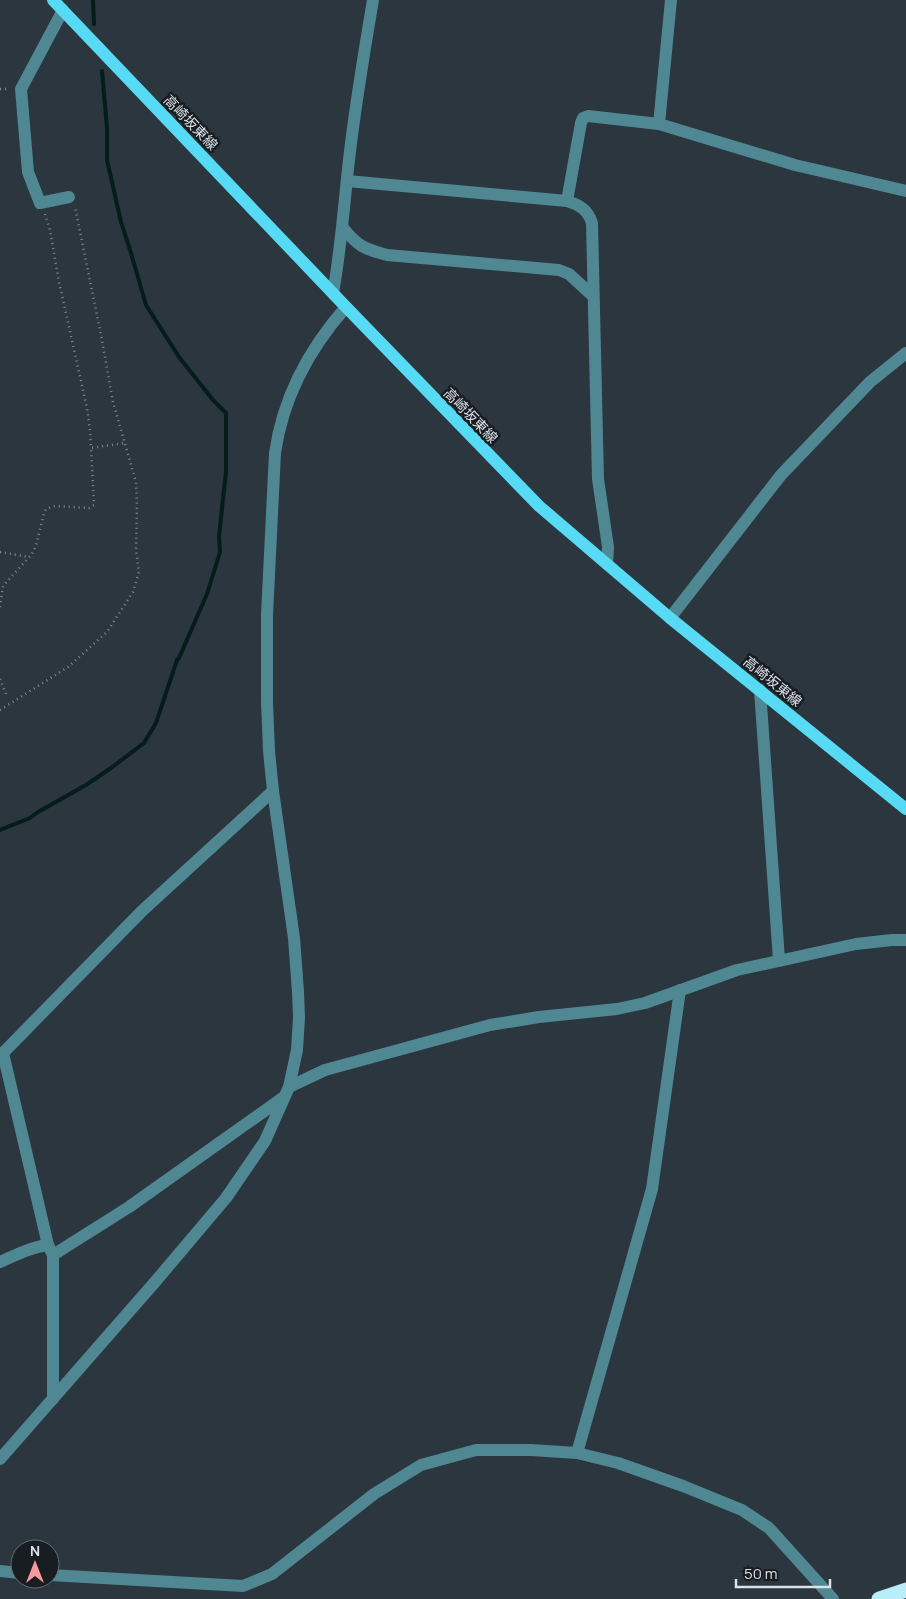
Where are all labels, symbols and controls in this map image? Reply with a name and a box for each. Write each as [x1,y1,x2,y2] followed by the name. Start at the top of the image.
[160,90,222,154] street label: 高崎坂東線
[440,383,502,447] street label: 高崎坂東線
[740,652,806,710] street label: 高崎坂東線
[10,1539,60,1589] north arrow
[30,1541,40,1560] text: N
[736,1556,830,1588] scale bar
[744,1563,778,1584] text: 50 m

